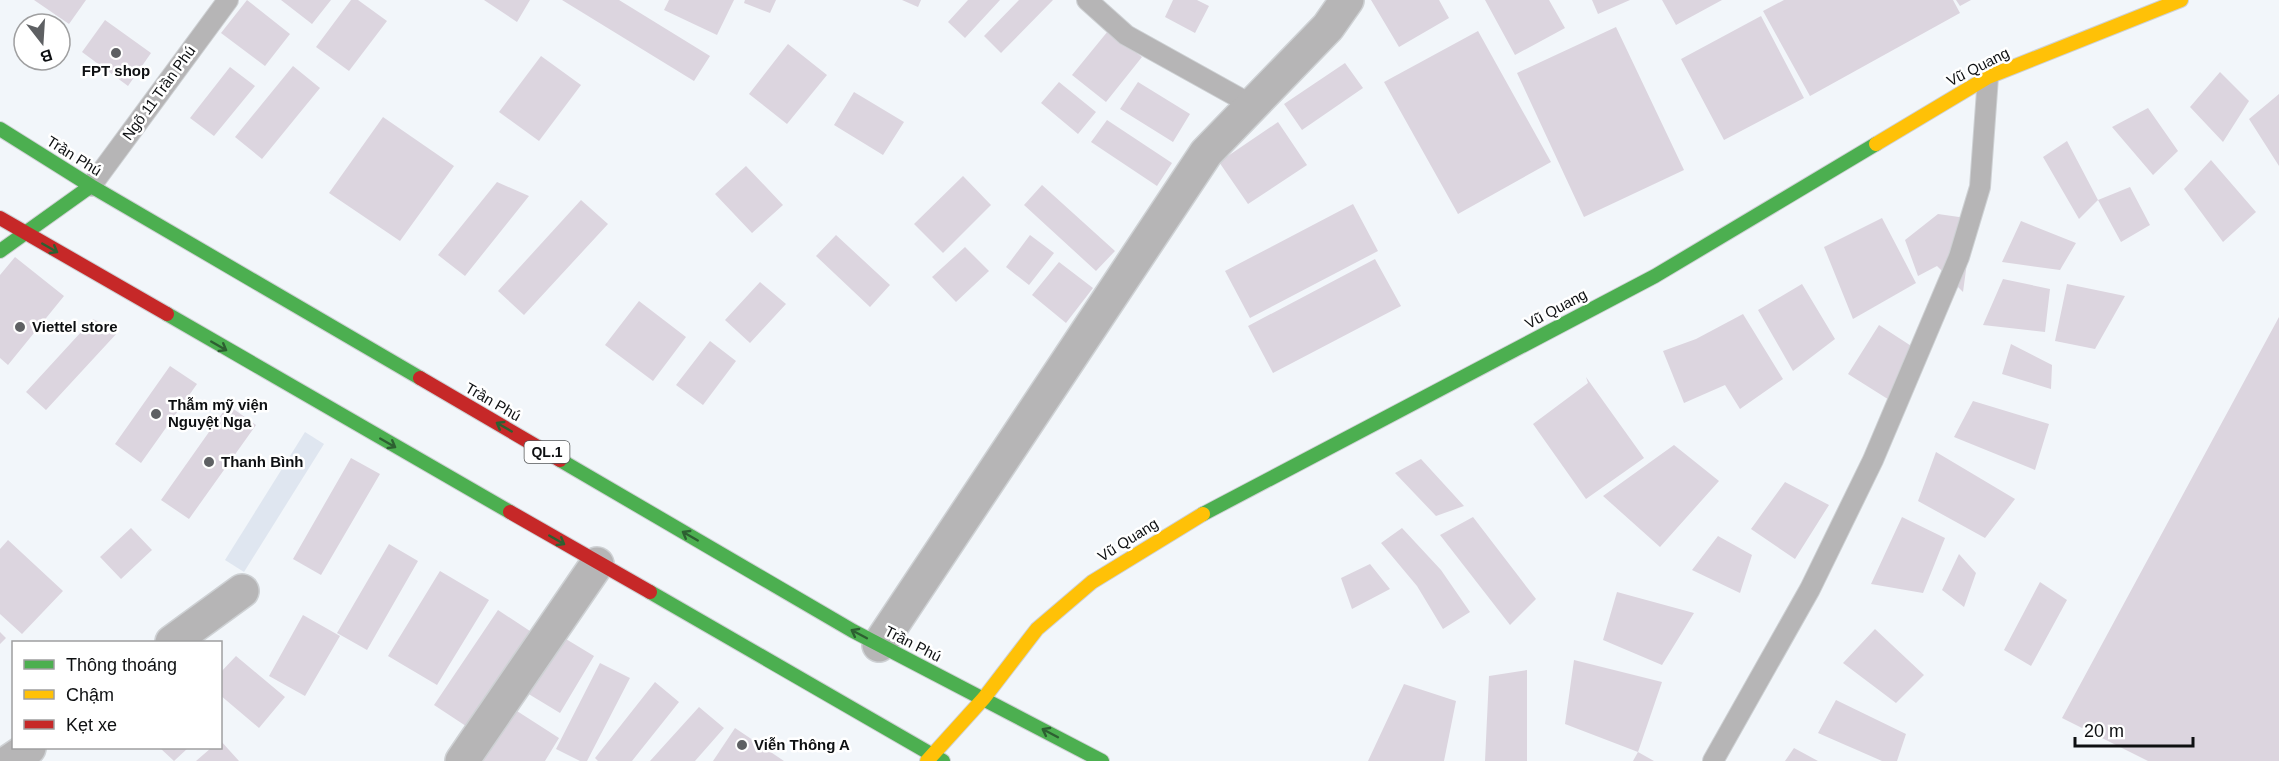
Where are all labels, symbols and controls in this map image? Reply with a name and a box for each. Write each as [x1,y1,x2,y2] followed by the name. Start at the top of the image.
[12,12,72,72] north arrow
[119,42,198,143] street label: Ngõ 11 Trần Phú
[1944,44,2012,89] street label: Vũ Quang
[38,46,54,66] text: B
[109,46,123,60] marker: FPT shop
[82,62,150,79] place label: FPT shop
[44,132,105,179] street label: Trần Phú
[41,242,58,254] one-way arrow
[1522,285,1590,332] street label: Vũ Quang
[32,318,118,335] place label: Viettel store
[13,320,27,334] marker: Viettel store
[210,340,227,352] one-way arrow
[463,379,524,424] street label: Trần Phú
[168,396,268,430] place label: Thẫm mỹ viện Nguyệt Nga
[149,407,163,421] marker: Thẫm mỹ viện Nguyệt Nga
[496,421,513,433] one-way arrow
[379,437,396,449] one-way arrow
[524,441,570,463] road number: QL.1
[221,453,304,470] place label: Thanh Bình
[202,455,216,469] marker: Thanh Bình
[1095,514,1161,565] street label: Vũ Quang
[682,530,699,542] one-way arrow
[548,534,565,546] one-way arrow
[882,622,944,665] street label: Trần Phú
[850,628,868,639] one-way arrow
[12,641,222,749] legend
[66,655,177,675] text: Thông thoáng
[66,685,114,705] text: Chậm
[2075,710,2194,748] scale bar
[66,715,117,735] text: Kẹt xe
[2084,721,2124,741] text: 20 m
[1042,727,1060,738] one-way arrow
[754,736,850,753] place label: Viễn Thông A
[735,738,749,752] marker: Viễn Thông A

